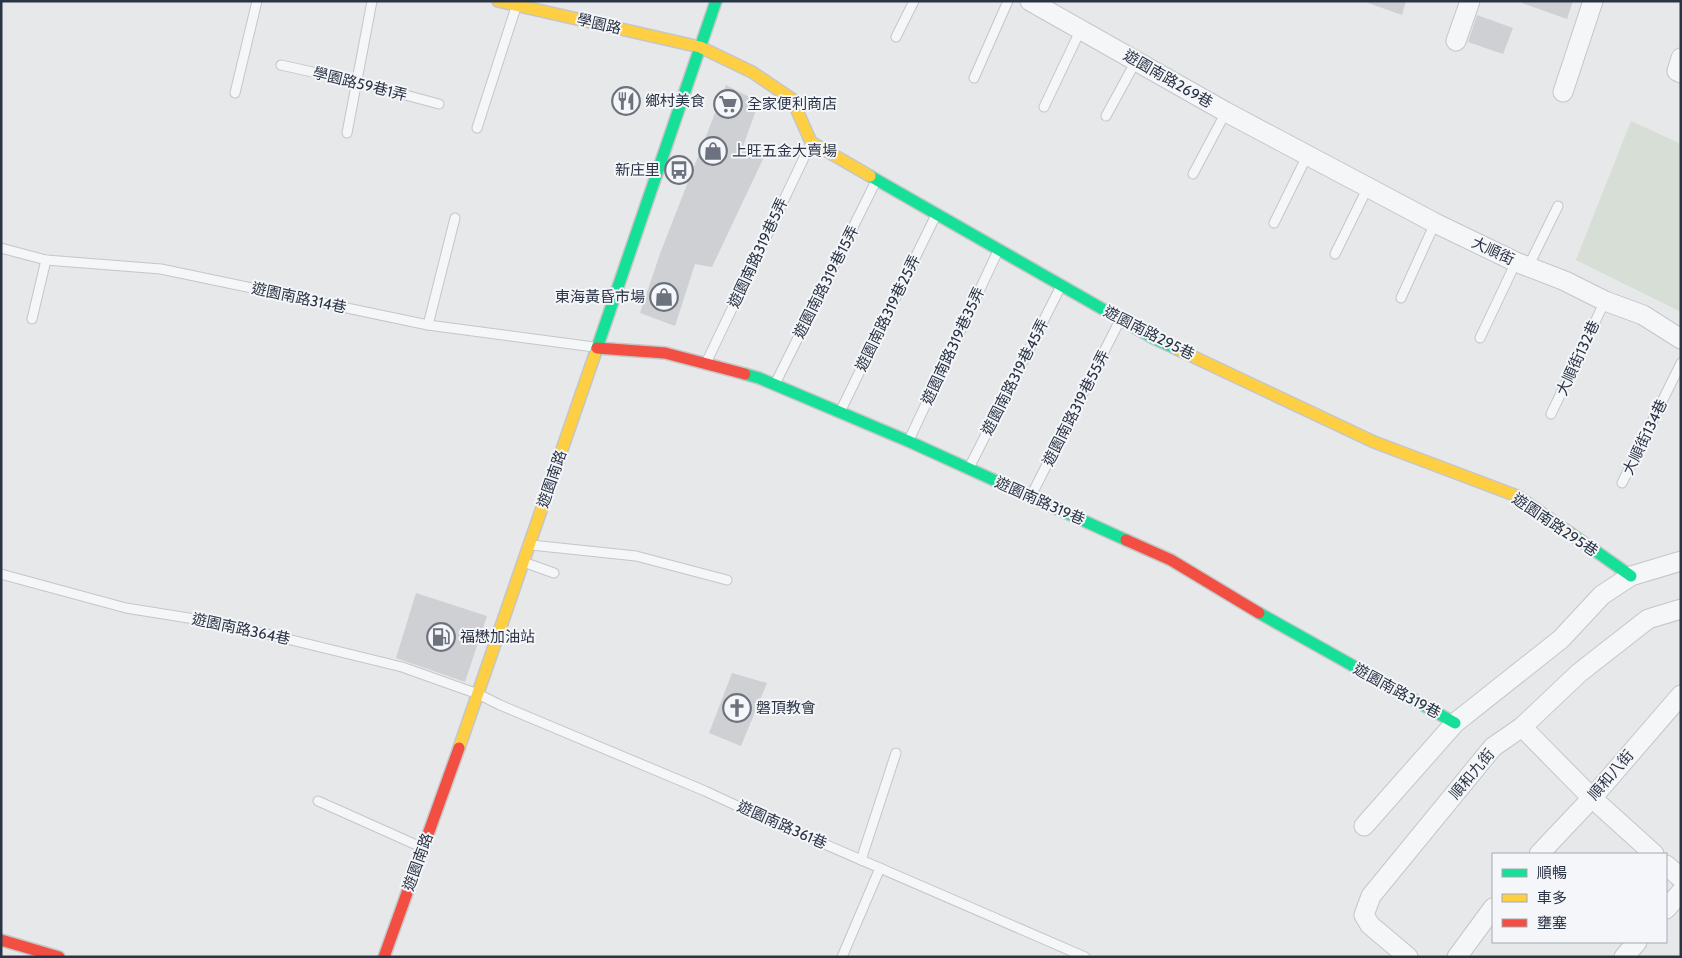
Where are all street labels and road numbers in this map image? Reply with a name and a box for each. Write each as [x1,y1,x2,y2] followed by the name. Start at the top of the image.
[575,10,623,38] street label: 學園路
[1120,46,1216,112] street label: 遊園南路269巷
[311,64,409,104] street label: 學園路59巷1弄
[725,195,791,311] street label: 遊園南路319巷5弄
[790,222,862,342] street label: 遊園南路319巷15弄
[1469,233,1517,269] street label: 大順街
[852,252,924,374] street label: 遊園南路319巷25弄
[250,279,348,317] street label: 遊園南路314巷
[918,284,988,408] street label: 遊園南路319巷35弄
[1101,302,1197,364] street label: 遊園南路295巷
[978,316,1052,438] street label: 遊園南路319巷45弄
[1553,318,1603,398] street label: 大順街132巷
[1039,347,1113,469] street label: 遊園南路319巷55弄
[1619,396,1671,478] street label: 大順街134巷
[534,448,570,510] street label: 遊園南路
[992,473,1088,529] street label: 遊園南路319巷
[1509,490,1601,560] street label: 遊園南路295巷
[190,610,292,648] street label: 遊園南路364巷
[1350,660,1444,722] street label: 遊園南路319巷
[1446,745,1498,803] street label: 順和九街
[1585,746,1637,804] street label: 順和八街
[734,797,830,853] street label: 遊園南路361巷
[399,831,437,893] street label: 遊園南路

